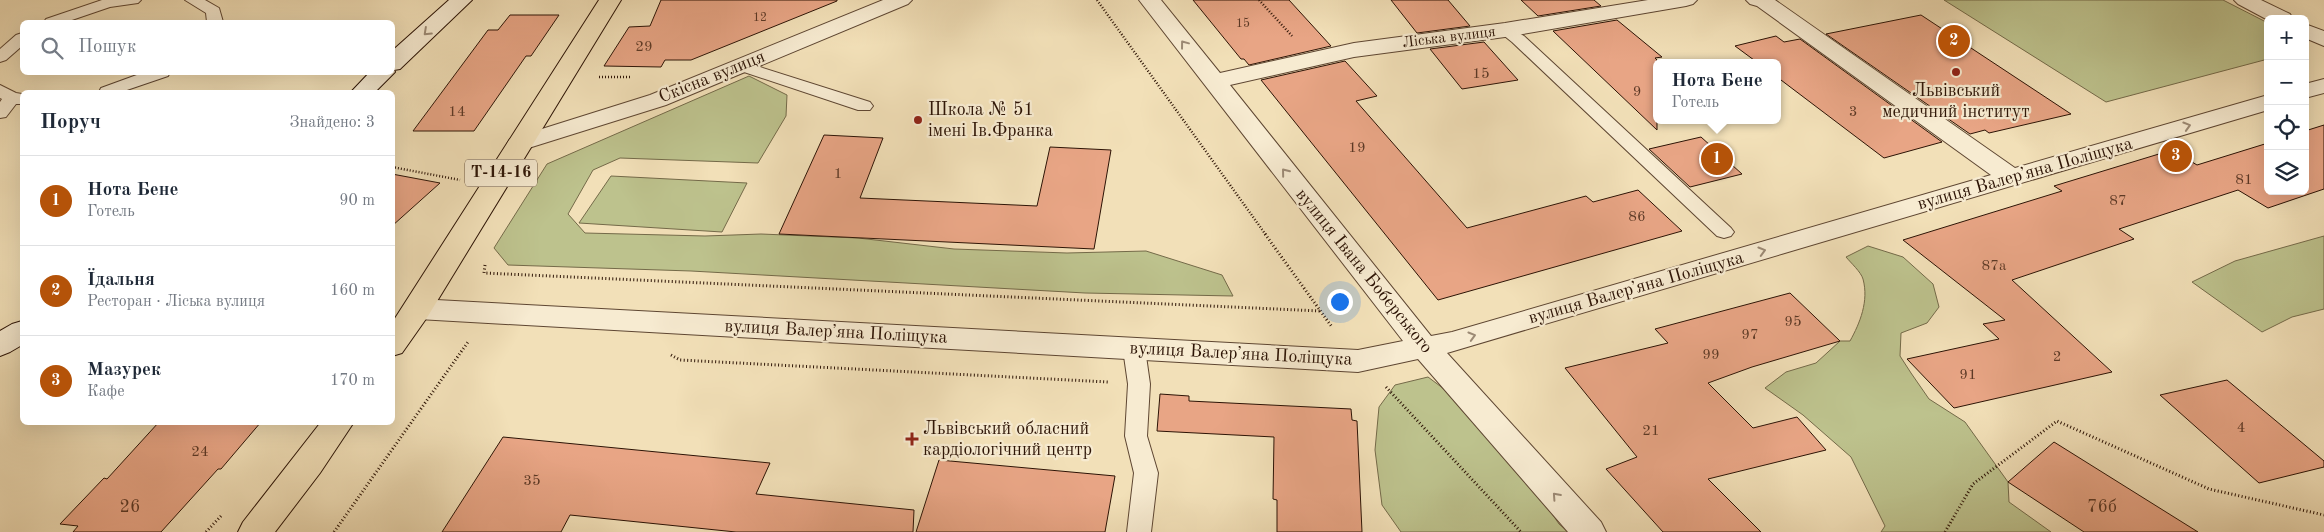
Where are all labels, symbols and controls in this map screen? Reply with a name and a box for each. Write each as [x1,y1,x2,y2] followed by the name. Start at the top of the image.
[753,12,767,24] house number: 12
[2264,15,2309,195] map controls
[2264,15,2309,60] button: +
[1236,17,1250,30] house number: 15
[20,20,395,75] search box
[1938,22,1970,60] pin: 2
[1402,25,1497,51] street label: Ліська вулиця
[423,26,432,35] one-way arrow
[38,34,66,62] icon: search
[78,38,136,57] text: Пошук
[635,40,653,55] house number: 29
[1182,41,1190,50] one-way arrow
[656,48,768,106] street label: Скісна вулиця
[1653,59,1781,124] popup
[2264,60,2309,105] button: −
[1950,66,1962,78] marker: Львівський медичний інститут
[1472,67,1490,82] house number: 15
[1671,72,1763,91] text: Нота Бене
[1882,82,2030,121] place label: Львівський медичний інститут
[1633,85,1641,100] house number: 9
[1671,95,1719,111] text: Готель
[928,101,1053,140] place label: Школа № 51 імені Ів.Франка
[448,105,466,120] house number: 14
[1849,105,1857,120] house number: 3
[2264,105,2309,150] button: locate
[40,112,101,133] text: Поруч
[912,114,924,126] marker: Школа № 51 імені Ів.Франка
[290,115,375,131] text: Знайдено: 3
[2182,122,2190,132] one-way arrow
[1915,135,2135,213] street label: вулиця Валерʼяна Поліщука
[2160,137,2192,175] pin: 3
[1701,140,1733,178] pin: 1
[1348,141,1366,156] house number: 19
[2264,150,2309,195] button: layers
[465,160,537,187] road number: Т-14-16
[834,167,842,182] house number: 1
[1282,169,1290,178] one-way arrow
[2235,173,2253,188] house number: 81
[87,181,179,200] text: Нота Бене
[1292,185,1436,357] street label: вулиця Івана Боберського
[51,193,61,209] text: 1
[339,193,375,209] text: 90 m
[2109,194,2127,209] house number: 87
[87,204,135,220] text: Готель
[1628,210,1646,225] house number: 86
[1757,247,1766,257] one-way arrow
[1526,249,1746,327] street label: вулиця Валерʼяна Поліщука
[1982,259,2007,274] house number: 87а
[87,271,155,290] text: Їдальня
[51,283,61,299] text: 2
[330,283,375,299] text: 160 m
[1327,289,1353,315] your location
[87,294,265,310] text: Ресторан · Ліська вулиця
[1784,315,1802,330] house number: 95
[724,317,948,347] street label: вулиця Валерʼяна Поліщука
[1741,328,1759,343] house number: 97
[1467,332,1475,342] one-way arrow
[1129,339,1353,369] street label: вулиця Валерʼяна Поліщука
[1702,348,1720,363] house number: 99
[2053,350,2061,365] house number: 2
[87,361,161,380] text: Мазурек
[1959,368,1977,383] house number: 91
[51,373,61,389] text: 3
[330,373,375,389] text: 170 m
[87,384,125,400] text: Кафе
[923,420,1092,459] place label: Львівський обласний кардіологічний центр
[2237,421,2245,436] house number: 4
[1642,424,1660,439] house number: 21
[905,432,919,446] marker: Львівський обласний кардіологічний центр
[191,445,209,460] house number: 24
[523,474,541,489] house number: 35
[1553,492,1562,501] one-way arrow
[120,498,140,516] house number: 26
[2087,498,2117,516] house number: 76б

